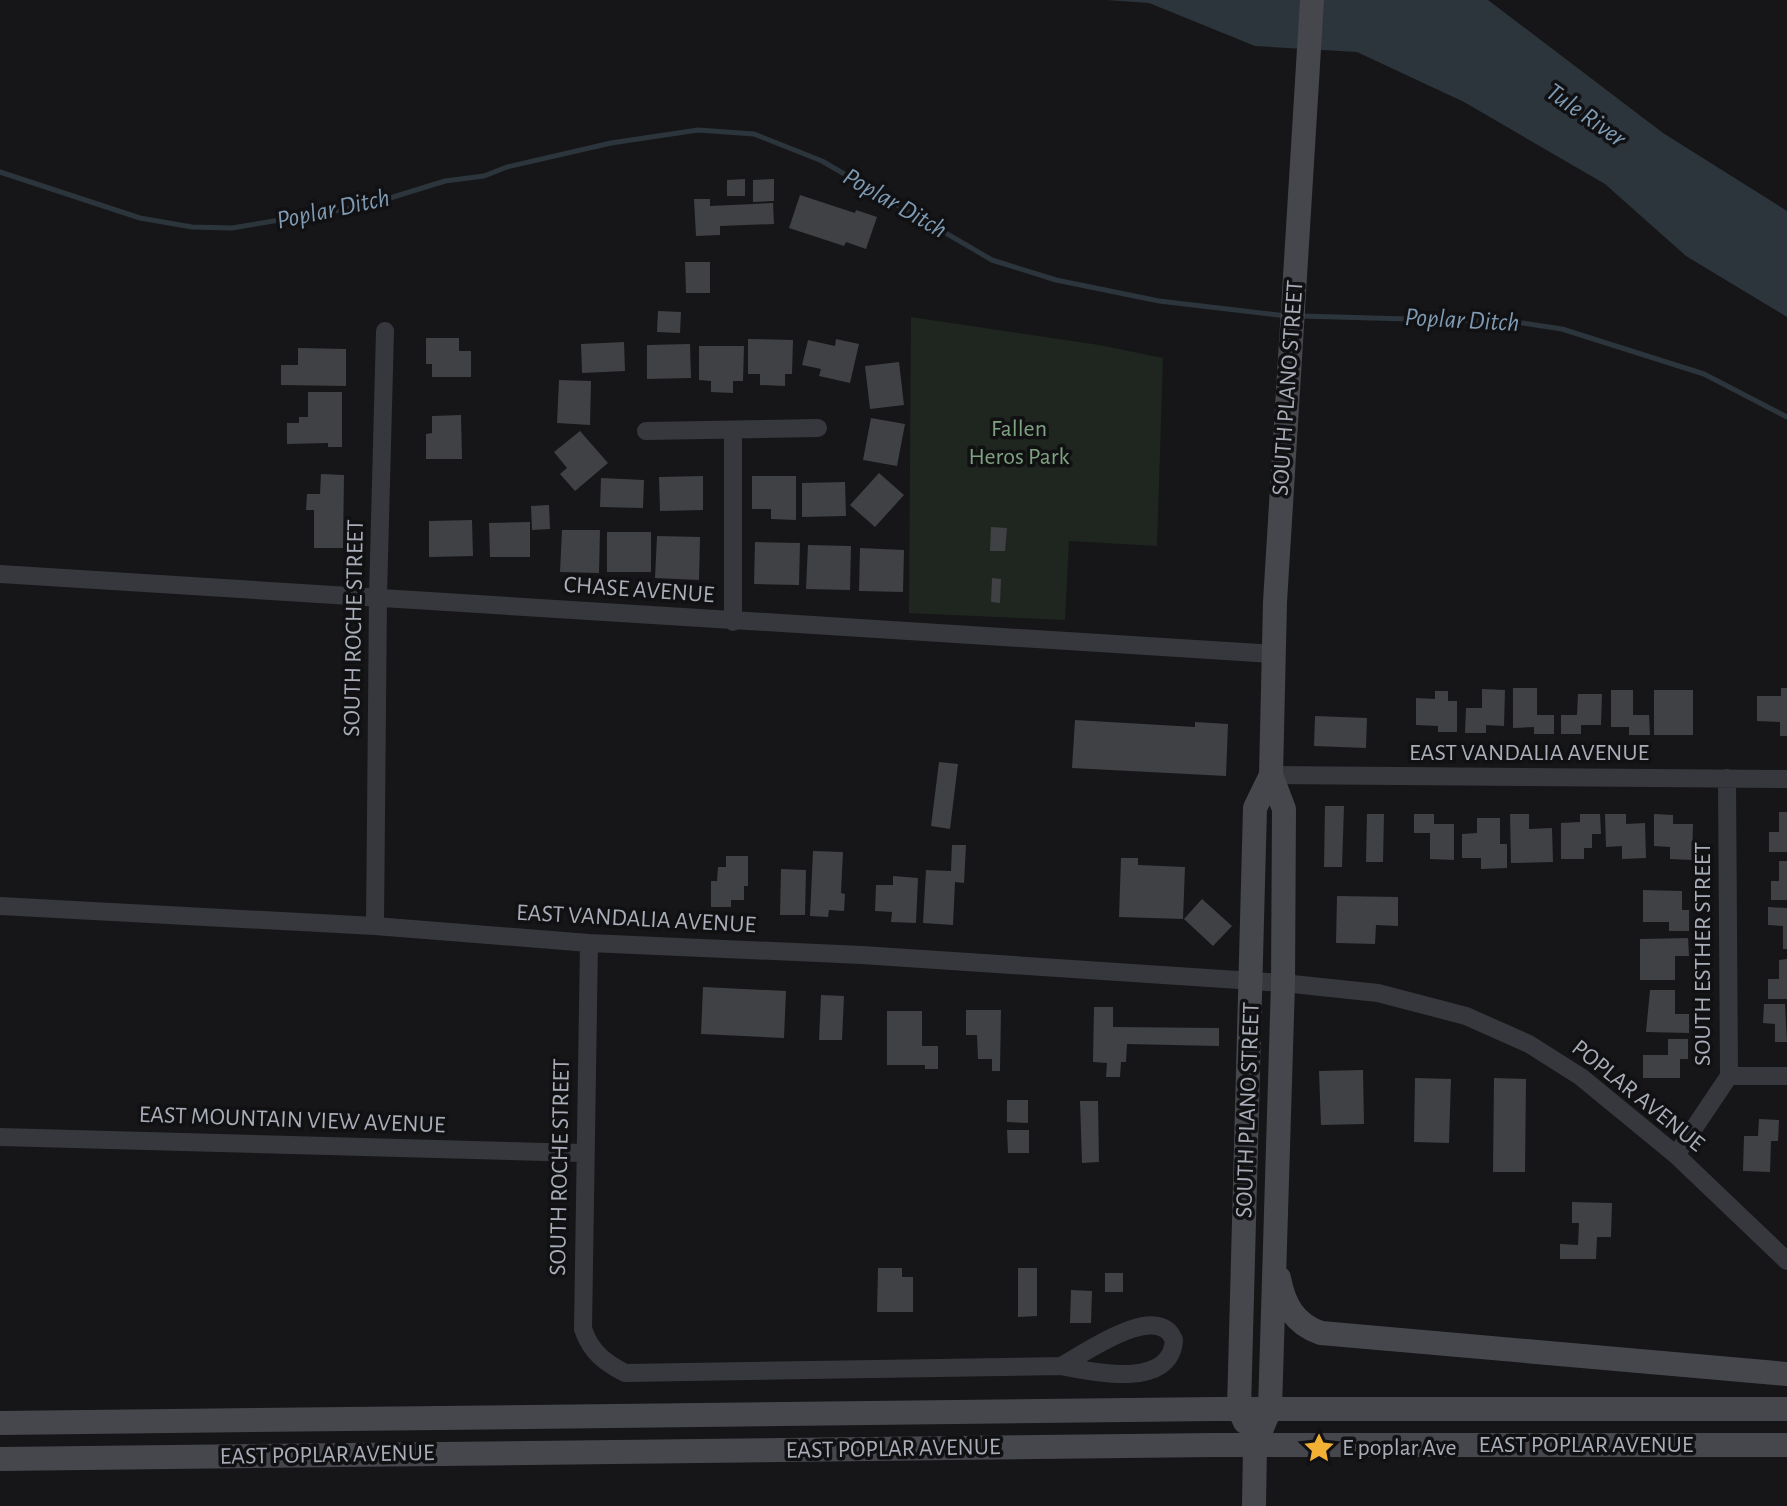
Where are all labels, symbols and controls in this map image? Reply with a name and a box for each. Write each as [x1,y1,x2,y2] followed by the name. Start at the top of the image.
[1541,78,1632,152] water label: Tule River
[839,163,951,243] water label: Poplar Ditch
[274,184,392,234] water label: Poplar Ditch
[1268,279,1308,497] street label: SOUTH PLANO STREET
[1404,304,1520,336] water label: Poplar Ditch
[969,417,1069,469] park label: Fallen Heros Park
[340,519,368,737] street label: SOUTH ROCHE STREET
[563,573,716,607] street label: CHASE AVENUE
[1409,741,1649,765] street label: EAST VANDALIA AVENUE
[1691,842,1715,1066] street label: SOUTH ESTHER STREET
[515,901,757,937] street label: EAST VANDALIA AVENUE
[1232,1001,1264,1218] street label: SOUTH PLANO STREET
[1567,1035,1709,1157] street label: POPLAR AVENUE
[546,1058,574,1276] street label: SOUTH ROCHE STREET
[138,1103,446,1137] street label: EAST MOUNTAIN VIEW AVENUE
[1302,1431,1336,1465] place icon: E poplar Ave
[1479,1433,1694,1457] street label: EAST POPLAR AVENUE
[785,1435,1001,1463] street label: EAST POPLAR AVENUE
[1342,1436,1457,1460] place label: E poplar Ave
[219,1441,435,1469] street label: EAST POPLAR AVENUE

